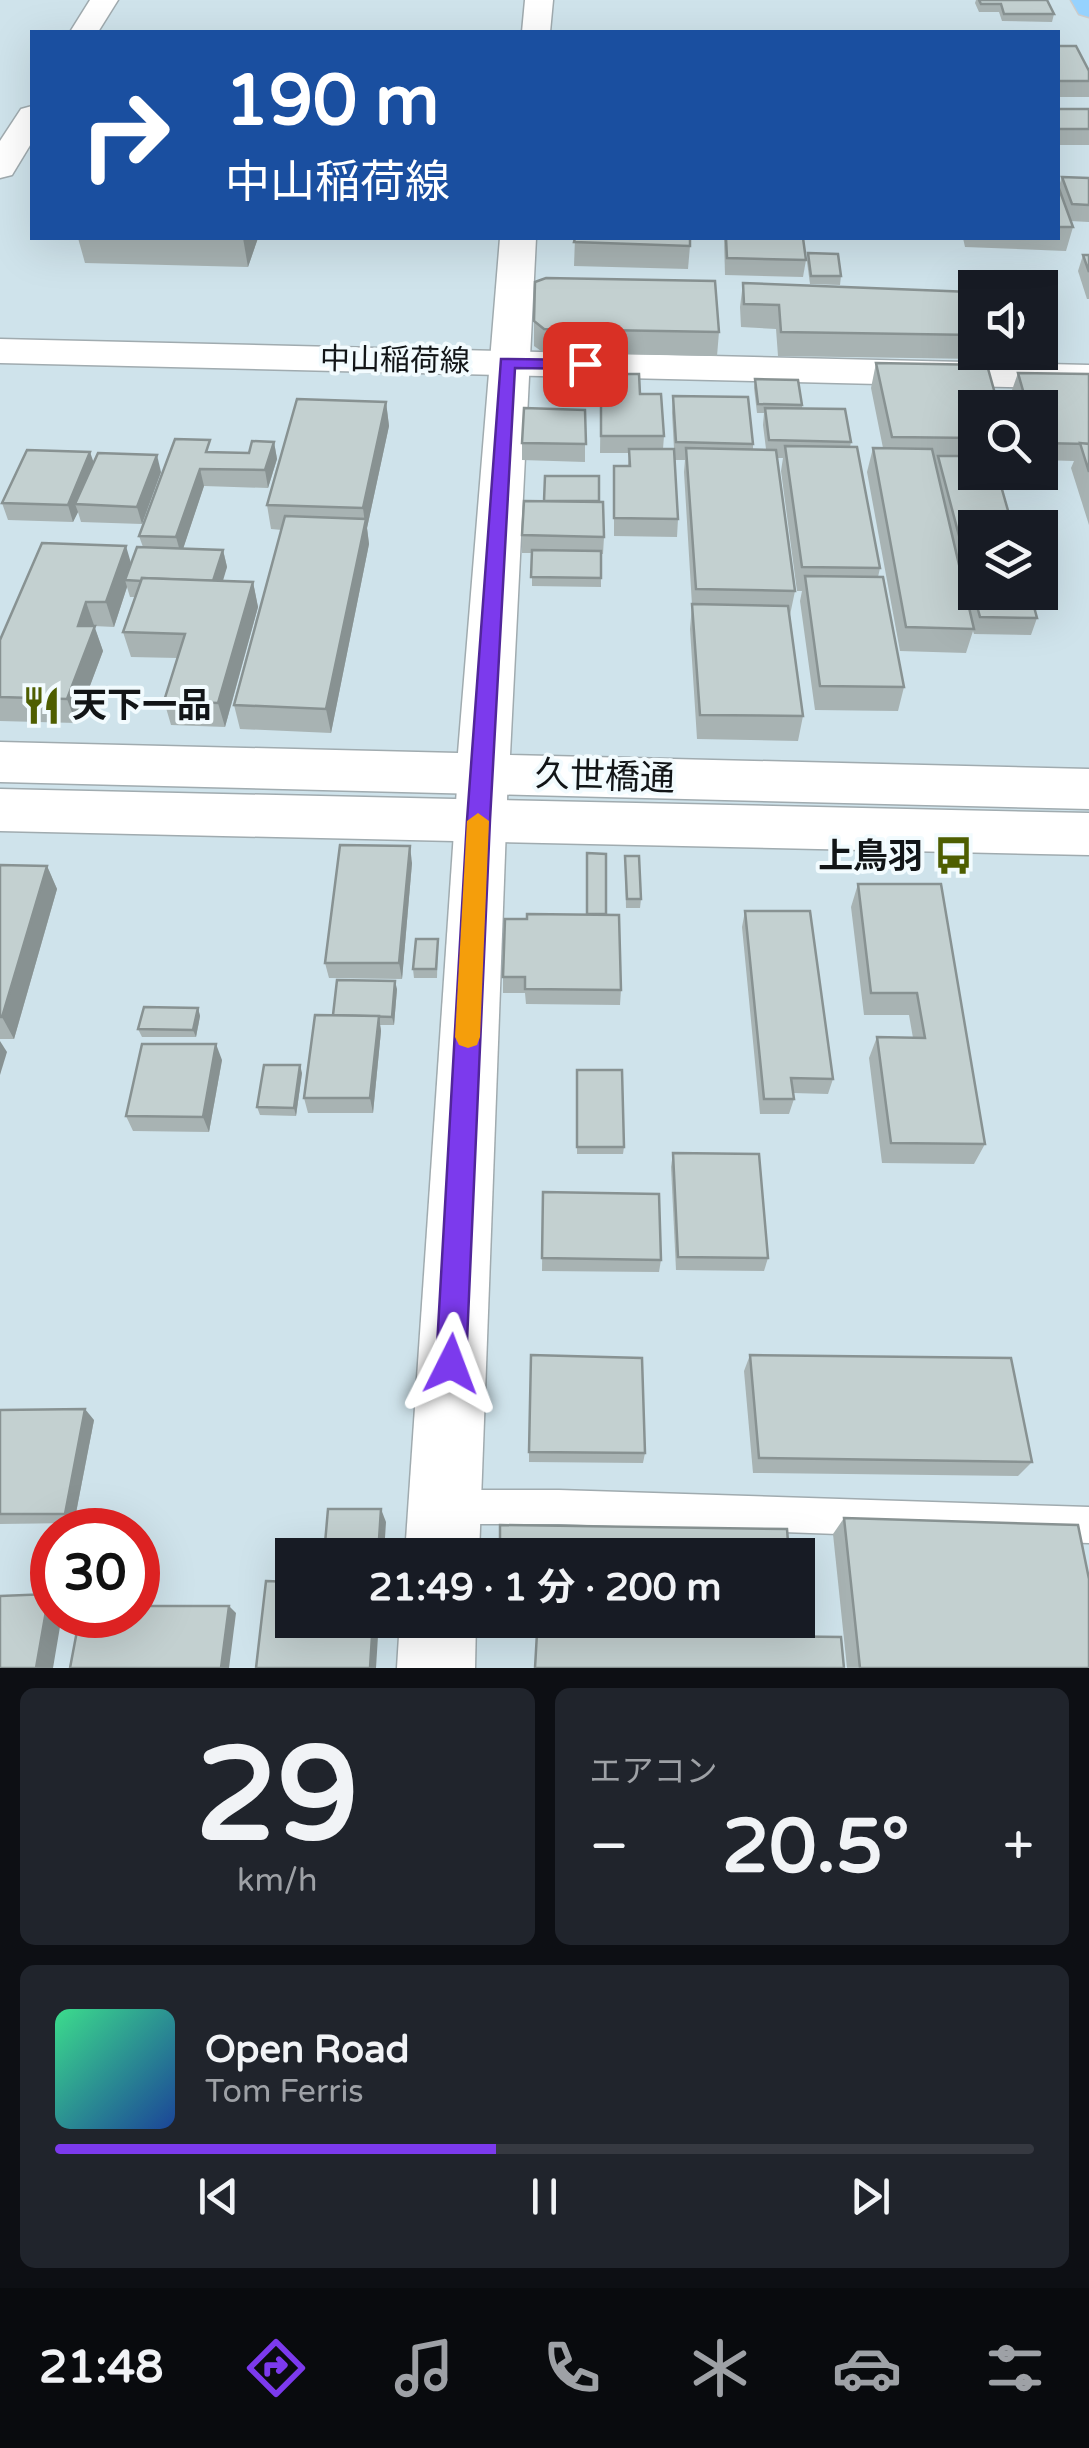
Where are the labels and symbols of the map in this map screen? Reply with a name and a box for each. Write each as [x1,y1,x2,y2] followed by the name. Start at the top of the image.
[543,322,628,407] pin
[320,341,470,380] street label: 中山稲荷線
[21,684,63,726] restaurant icon: 天下一品
[72,685,212,727] place label: 天下一品
[534,754,676,800] street label: 久世橋通
[932,835,974,877] bus stop icon: 上鳥羽
[818,836,923,878] place label: 上鳥羽
[399,1312,503,1416] position arrow
[30,1508,160,1638] speed limit sign: 30

